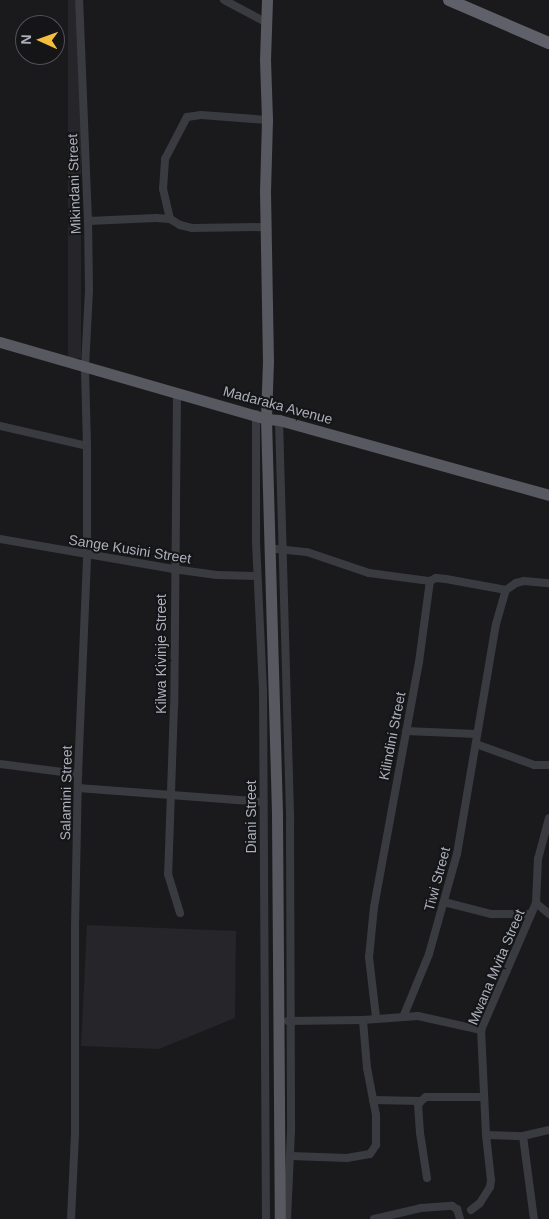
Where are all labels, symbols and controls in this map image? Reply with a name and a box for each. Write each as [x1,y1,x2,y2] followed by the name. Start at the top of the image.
[15,15,65,65] north arrow
[18,34,34,45] text: N
[64,134,84,234] street label: Mikindani Street
[221,382,335,428] street label: Madaraka Avenue
[68,531,192,567] street label: Sange Kusini Street
[153,594,169,714] street label: Kilwa Kivinje Street
[375,690,409,782] street label: Kilindini Street
[57,745,75,841] street label: Salamini Street
[243,780,259,854] street label: Diani Street
[420,845,454,913] street label: Tiwi Street
[464,907,528,1027] street label: Mwana Mvita Street

